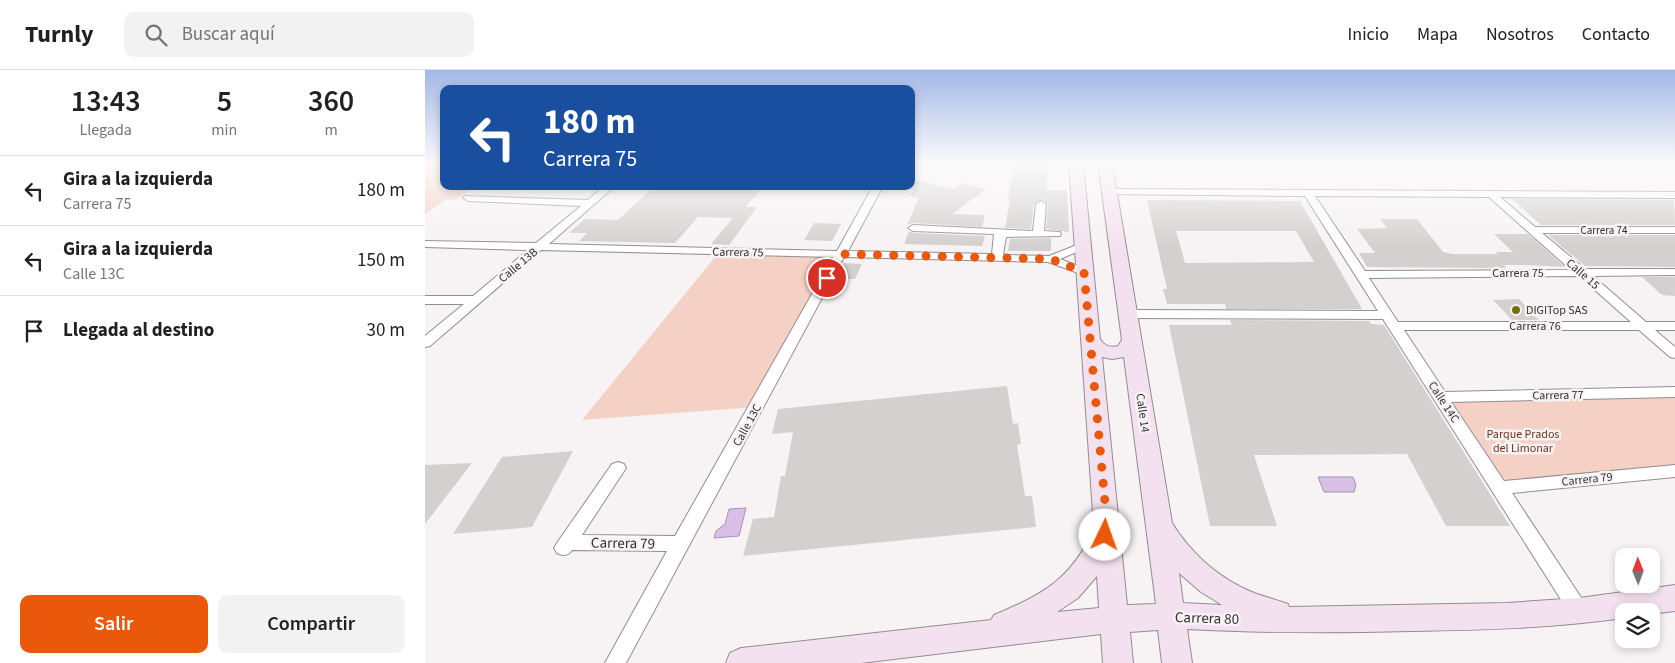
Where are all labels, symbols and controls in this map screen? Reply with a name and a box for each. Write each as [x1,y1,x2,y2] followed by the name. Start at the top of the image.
[124,12,474,57] search box
[25,17,94,52] text: Turnly
[142,21,170,49] icon: search
[182,21,275,48] text: Buscar aquí
[1348,22,1389,47] text: Inicio
[1417,22,1458,47] text: Mapa
[1486,22,1554,47] text: Nosotros
[1582,22,1650,47] text: Contacto
[71,80,141,123] text: 13:43
[217,80,232,123] text: 5
[308,80,354,123] text: 360
[543,97,635,147] text: 180 m
[460,105,525,170] icon: left
[79,119,132,141] text: Llegada
[211,119,237,141] text: min
[325,119,338,141] text: m
[543,143,637,175] text: Carrera 75
[63,166,213,193] text: Gira a la izquierda
[20,177,48,205] icon: left
[357,177,405,204] text: 180 m
[63,193,131,215] text: Carrera 75
[1580,223,1628,238] street label: Carrera 74
[63,236,213,263] text: Gira a la izquierda
[495,244,542,287] street label: Calle 13B
[712,244,764,261] street label: Carrera 75
[20,247,48,275] icon: left
[357,247,405,274] text: 150 m
[1562,255,1603,294] street label: Calle 15
[806,257,848,299] pin
[63,263,125,285] text: Calle 13C
[813,264,841,292] icon: arrive
[1492,265,1544,282] street label: Carrera 75
[1526,302,1588,319] place label: DIGITop SAS
[1510,304,1522,316] marker: DIGITop SAS
[20,317,48,345] icon: arrive
[63,317,214,344] text: Llegada al destino
[367,317,405,344] text: 30 m
[1509,318,1561,335] street label: Carrera 76
[1424,378,1463,426] street label: Calle 14C
[1532,387,1584,404] street label: Carrera 77
[1131,392,1154,434] street label: Calle 14
[729,401,766,450] street label: Calle 13C
[1487,426,1559,457] park label: Parque Prados del Limonar
[1561,468,1613,491] street label: Carrera 79
[1078,508,1130,560] position arrow
[591,532,655,555] street label: Carrera 79
[1615,548,1660,592] north arrow
[1615,548,1660,648] map controls
[20,595,208,653] button: Salir
[218,595,405,653] button: Compartir
[1615,603,1660,648] button: layers
[1175,607,1239,630] street label: Carrera 80

